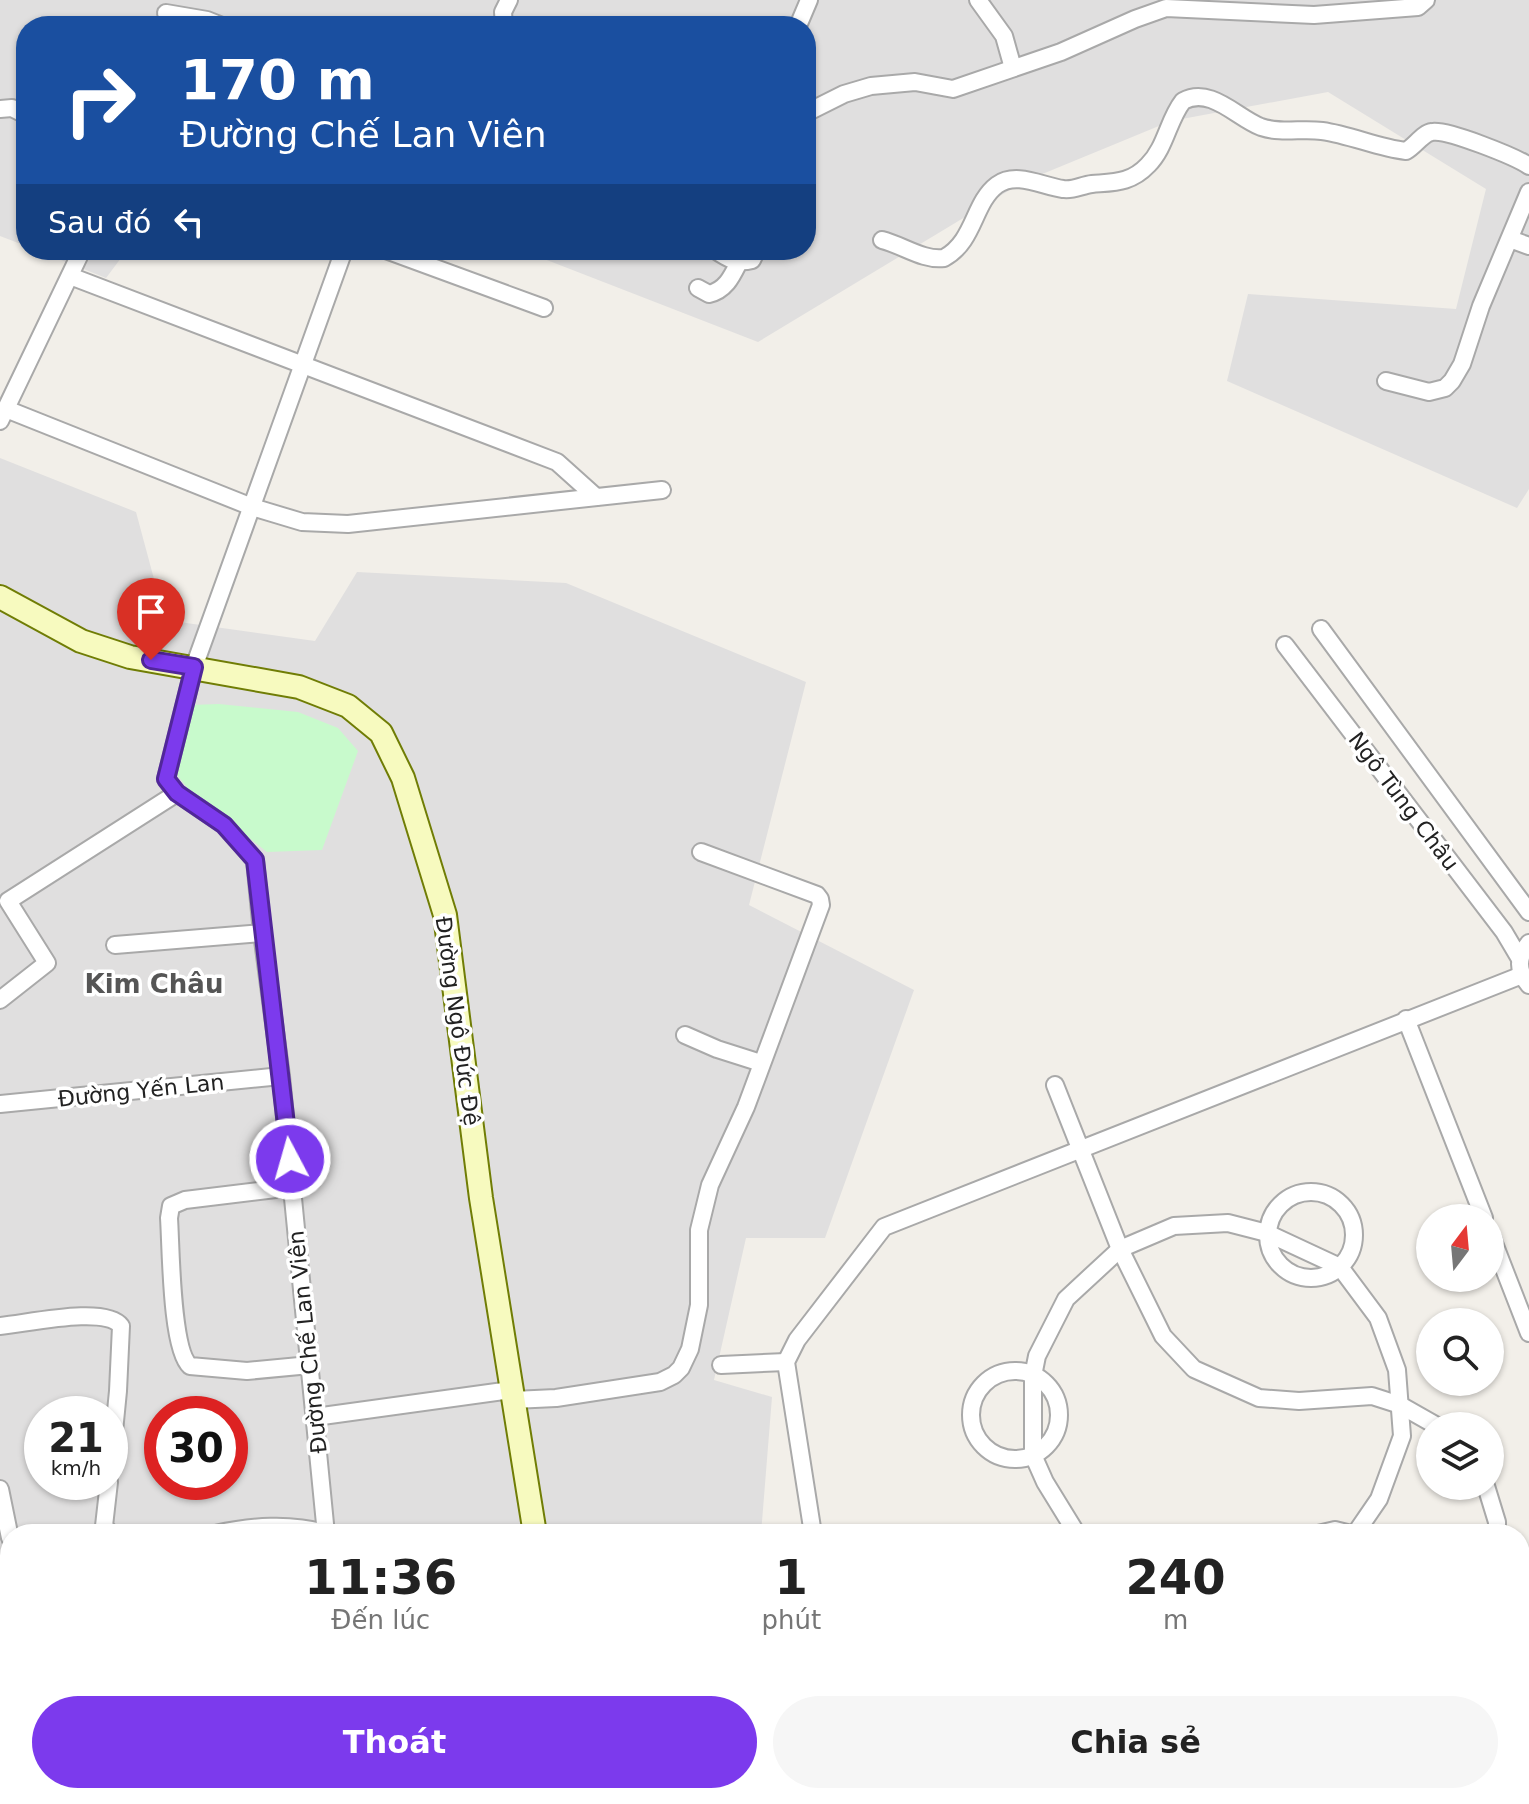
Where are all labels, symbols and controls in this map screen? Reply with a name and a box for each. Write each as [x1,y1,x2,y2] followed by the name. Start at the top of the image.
[180,47,375,112] text: 170 m
[48,48,152,152] icon: right
[180,114,547,155] text: Đường Chế Lan Viên
[167,200,211,244] icon: left
[48,205,151,240] text: Sau đó
[117,578,185,660] pin
[129,590,173,634] icon: arrive
[1343,727,1464,875] street label: Ngô Tùng Châu
[430,915,485,1127] street label: Đường Ngô Đức Đệ
[85,969,223,999] district label: Kim Châu
[57,1069,225,1112] street label: Đường Yến Lan
[248,1117,332,1201] position arrow
[1416,1204,1504,1292] north arrow
[1416,1204,1504,1500] map controls
[283,1229,332,1455] street label: Đường Chế Lan Viên
[1416,1308,1504,1396] button: search
[144,1396,248,1500] speed limit sign: 30
[1416,1412,1504,1500] button: layers
[48,1415,104,1461] text: 21
[51,1456,101,1480] text: km/h
[304,1549,457,1605] text: 11:36
[775,1549,808,1605] text: 1
[1125,1549,1226,1605] text: 240
[331,1605,430,1635] text: Đến lúc
[761,1605,821,1635] text: phút
[1163,1605,1188,1635] text: m
[32,1696,757,1788] button: Thoát
[773,1696,1498,1788] button: Chia sẻ

